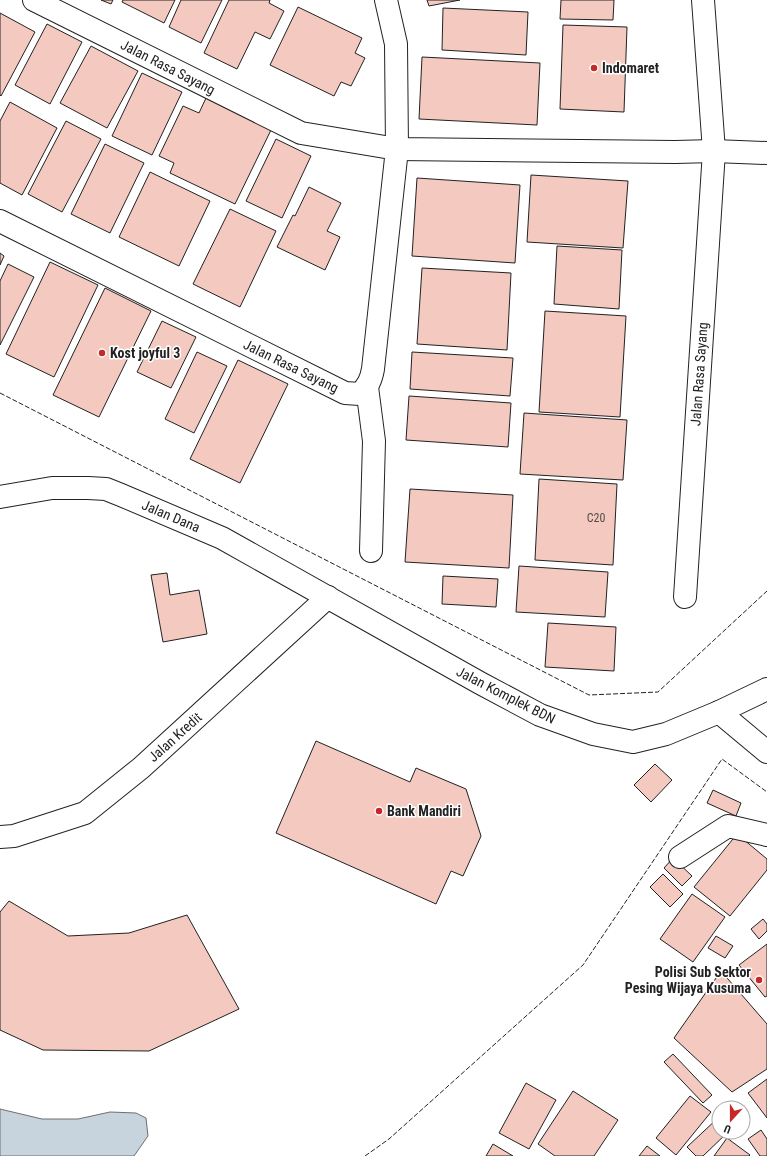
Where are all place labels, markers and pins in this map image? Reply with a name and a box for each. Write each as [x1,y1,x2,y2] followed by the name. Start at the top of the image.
[602,60,659,76] place label: Indomaret
[589,63,599,73] marker: Indomaret
[110,345,180,361] place label: Kost joyful 3
[97,348,107,358] marker: Kost joyful 3
[387,803,461,819] place label: Bank Mandiri
[374,806,384,816] marker: Bank Mandiri
[625,964,751,996] place label: Polisi Sub Sektor Pesing Wijaya Kusuma
[754,975,764,985] marker: Polisi Sub Sektor Pesing Wijaya Kusuma

